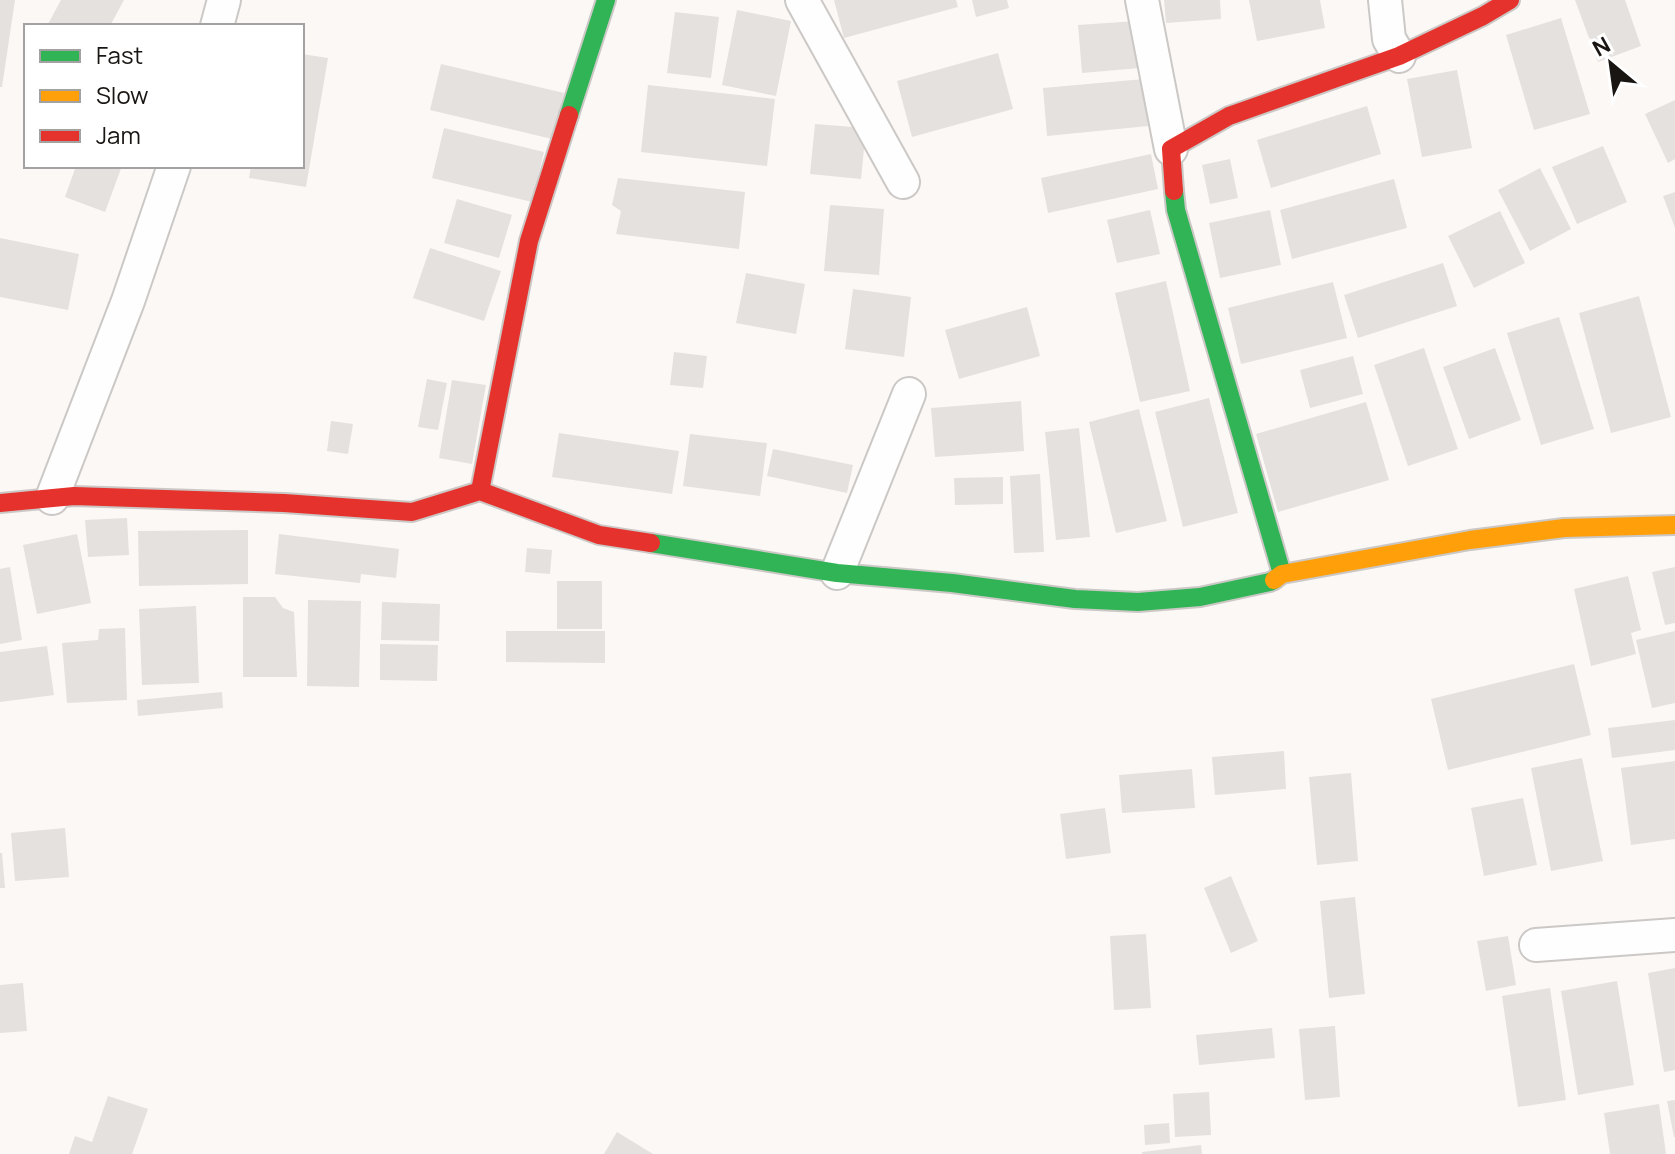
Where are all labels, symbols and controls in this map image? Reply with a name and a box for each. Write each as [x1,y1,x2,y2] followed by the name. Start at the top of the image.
[24,24,304,168] legend
[1571,24,1651,104] north arrow
[1587,30,1615,63] text: N
[96,38,143,71] text: Fast
[96,78,149,111] text: Slow
[96,118,141,151] text: Jam

